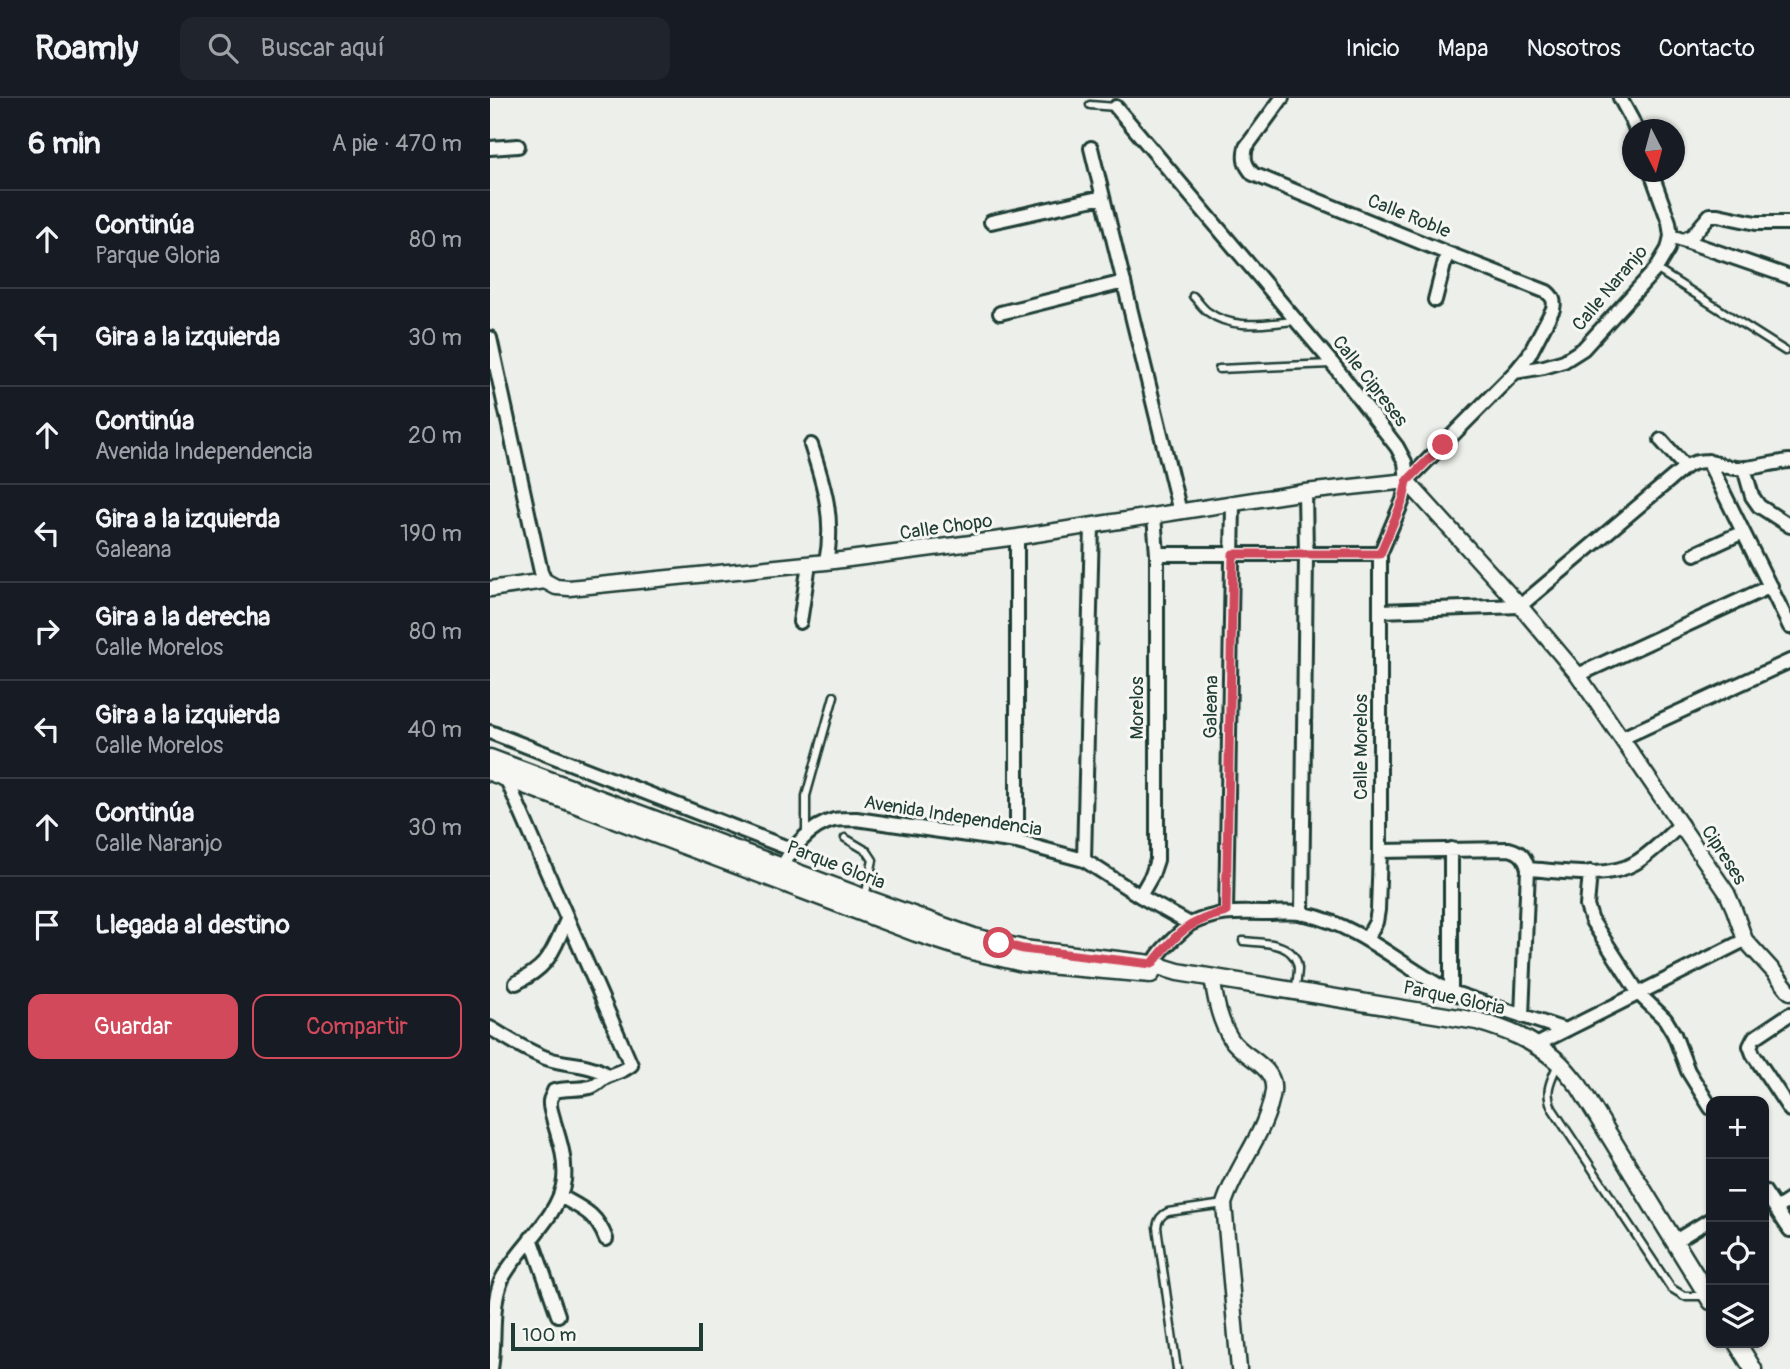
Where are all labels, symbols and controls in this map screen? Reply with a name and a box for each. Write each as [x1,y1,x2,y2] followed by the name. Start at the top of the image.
[180,17,670,80] search box
[35,28,138,69] text: Roamly
[204,29,242,67] icon: search
[260,32,385,64] text: Buscar aquí
[1346,34,1400,63] text: Inicio
[1438,34,1489,63] text: Mapa
[1527,34,1621,63] text: Nosotros
[1659,34,1755,63] text: Contacto
[1622,119,1685,182] north arrow
[28,125,101,162] text: 6 min
[332,129,462,158] text: A pie · 470 m
[1364,188,1455,244] street label: Calle Roble
[95,209,194,241] text: Continúa
[28,220,66,258] icon: ahead
[409,225,462,254] text: 80 m
[1567,240,1653,336] street label: Calle Naranjo
[95,241,220,270] text: Parque Gloria
[28,318,66,356] icon: left
[95,321,280,353] text: Gira a la izquierda
[408,323,462,352] text: 30 m
[1327,331,1413,432] street label: Calle Cipreses
[95,405,194,437] text: Continúa
[28,416,66,454] icon: ahead
[408,421,462,450] text: 20 m
[1427,429,1458,460] route end
[95,437,313,466] text: Avenida Independencia
[95,503,280,535] text: Gira a la izquierda
[898,509,994,545] street label: Calle Chopo
[28,514,66,552] icon: left
[400,519,462,548] text: 190 m
[95,535,171,564] text: Galeana
[95,601,270,633] text: Gira a la derecha
[28,612,66,650] icon: right
[409,617,462,646] text: 80 m
[95,633,223,662] text: Calle Morelos
[1198,675,1224,739] street label: Galeana
[1125,676,1149,739] street label: Morelos
[1349,694,1373,800] street label: Calle Morelos
[95,699,280,731] text: Gira a la izquierda
[28,710,66,748] icon: left
[408,715,462,744] text: 40 m
[95,731,223,760] text: Calle Morelos
[862,790,1044,842] street label: Avenida Independencia
[95,797,194,829] text: Continúa
[28,808,66,846] icon: ahead
[408,813,462,842] text: 30 m
[1696,821,1752,890] street label: Cipreses
[95,829,222,858] text: Calle Naranjo
[783,835,889,895] street label: Parque Gloria
[28,906,66,944] icon: arrive
[95,909,290,941] text: Llegada al destino
[983,927,1014,958] route start
[1401,976,1507,1021] street label: Parque Gloria
[28,994,238,1059] button: Guardar
[252,994,462,1059] button: Compartir
[1706,1096,1769,1348] map controls
[1706,1096,1769,1159] button: +
[1706,1159,1769,1222] button: −
[1706,1222,1769,1285] button: locate
[1706,1285,1769,1348] button: layers
[511,1320,704,1352] scale bar
[522,1323,576,1347] text: 100 m

